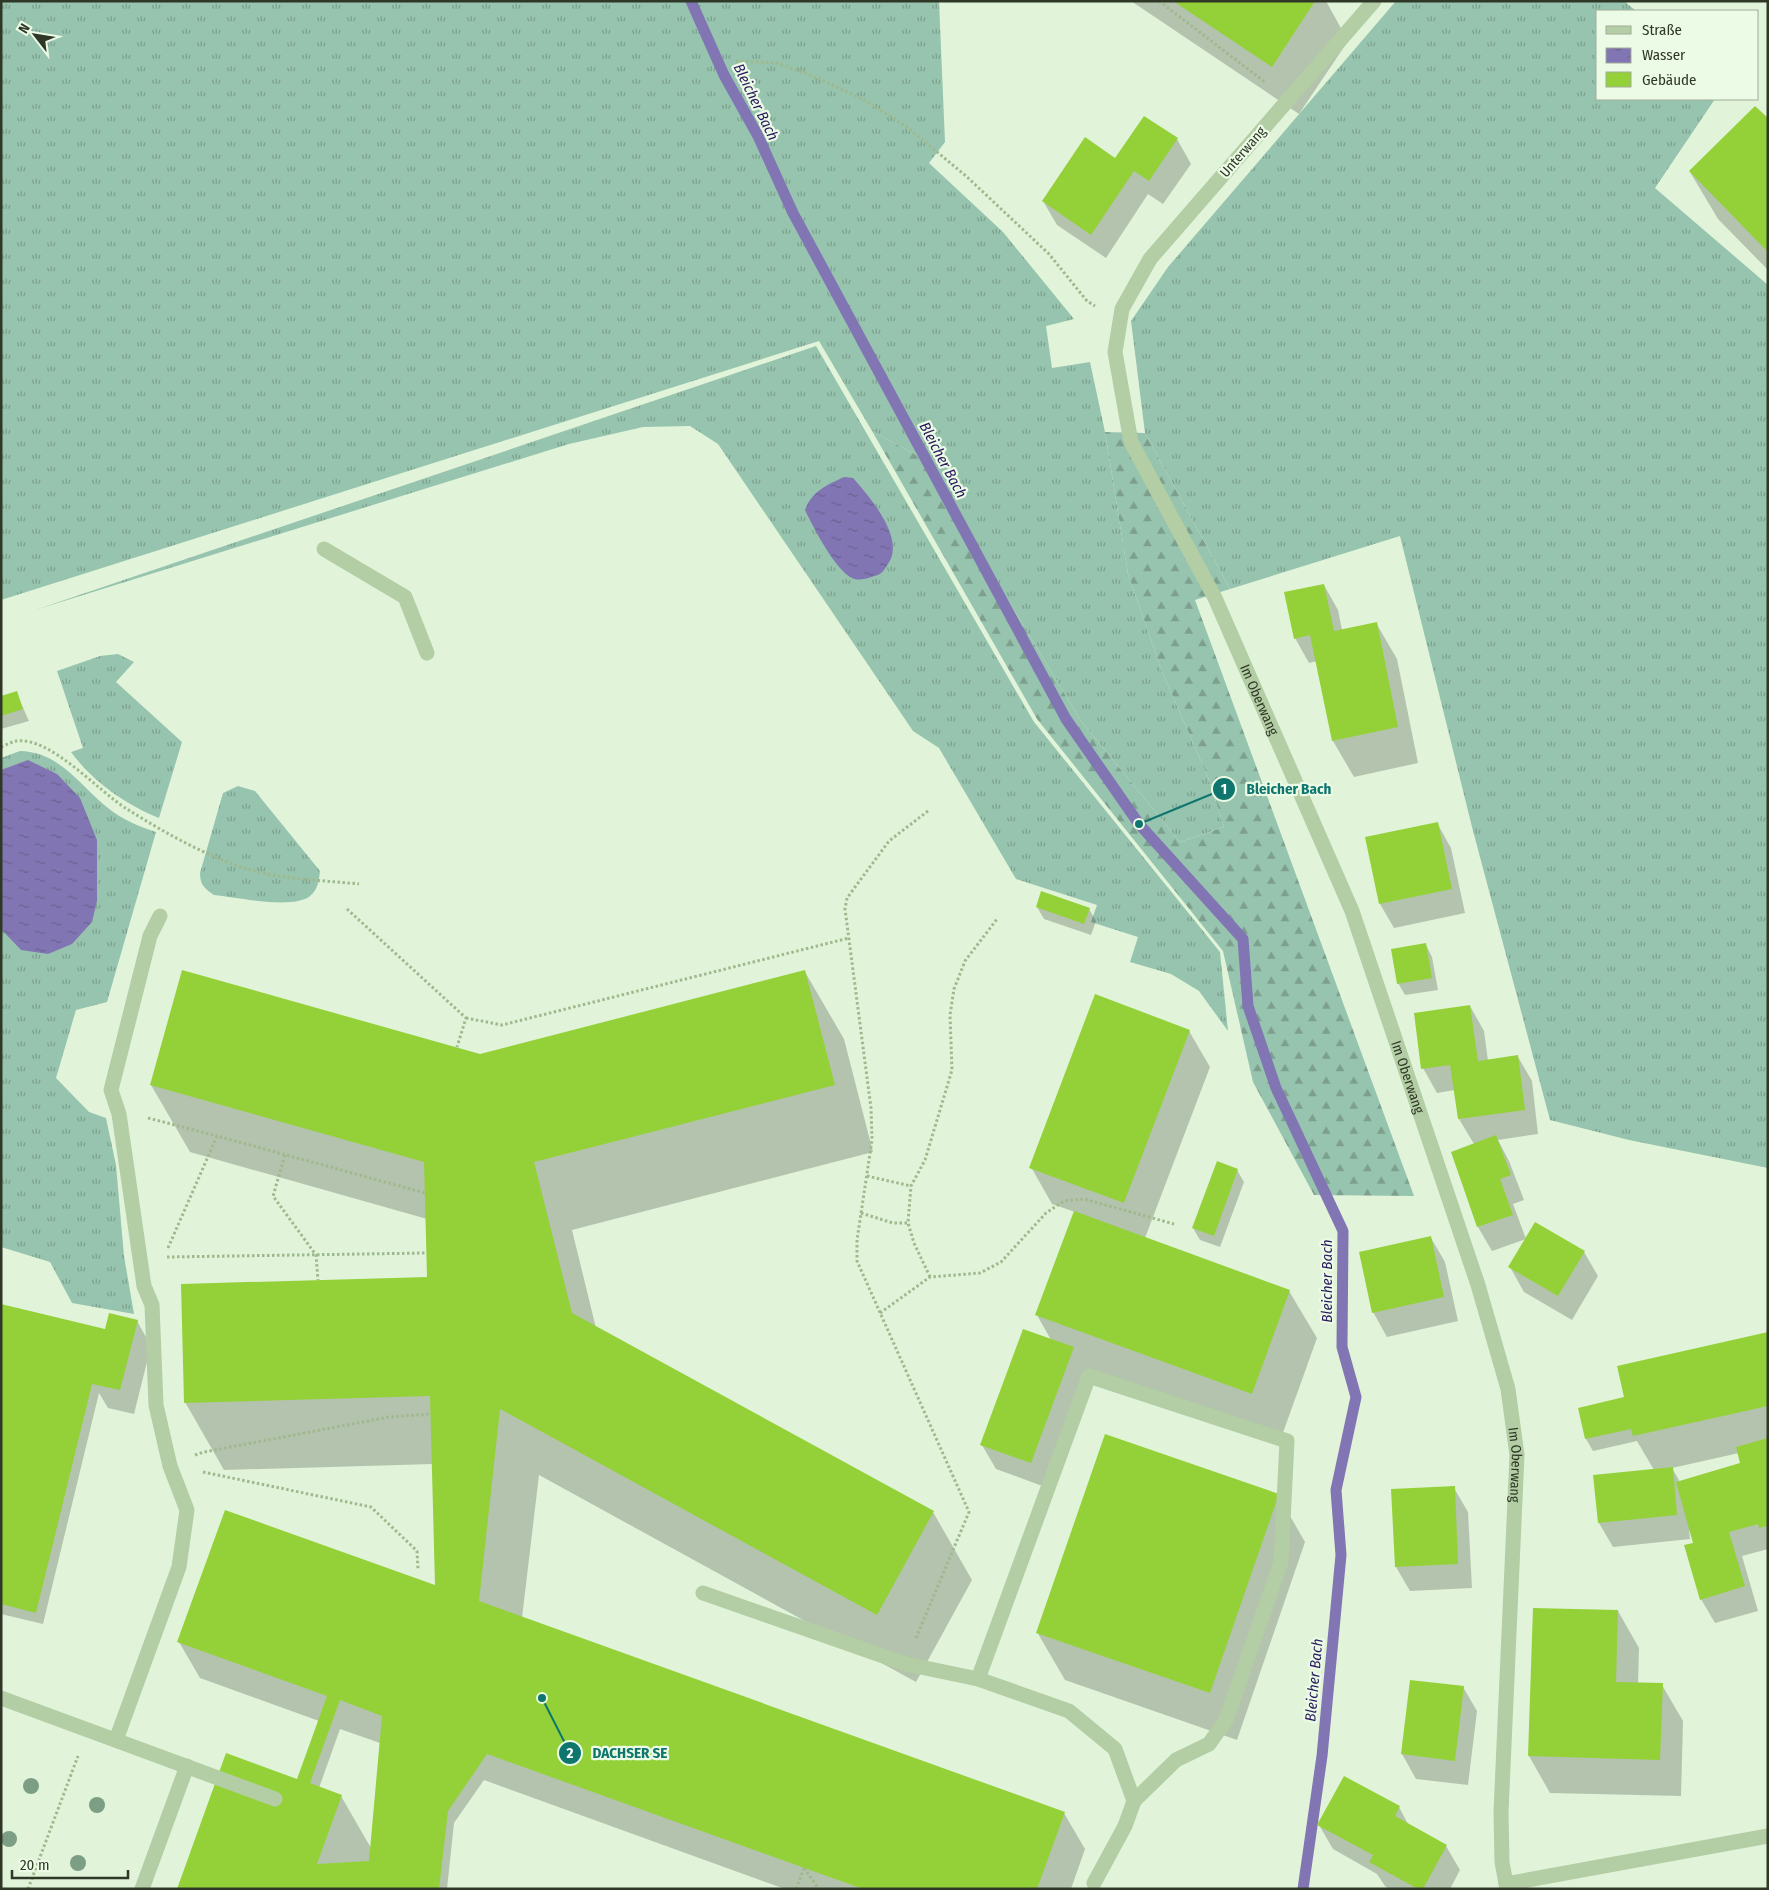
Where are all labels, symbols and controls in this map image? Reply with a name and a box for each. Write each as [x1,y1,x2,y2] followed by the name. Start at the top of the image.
[10,10,60,60] north arrow
[1596,10,1759,100] legend
[15,21,34,37] text: N
[1642,21,1682,39] text: Straße
[1642,46,1686,64] text: Wasser
[730,61,782,143] water label: Bleicher Bach
[1642,71,1697,89] text: Gebäude
[1216,123,1270,181] street label: Unterwang
[916,419,970,501] water label: Bleicher Bach
[1236,661,1283,738] street label: Im Oberwang
[1212,774,1342,804] callout: Bleicher Bach
[1221,780,1227,798] text: 1
[1247,780,1332,798] text: Bleicher Bach
[1388,1038,1428,1116] street label: Im Oberwang
[1318,1239,1336,1323] water label: Bleicher Bach
[1505,1426,1526,1503] street label: Im Oberwang
[1301,1638,1327,1722] water label: Bleicher Bach
[557,1738,677,1768] callout: DACHSER SE
[566,1744,574,1762] text: 2
[592,1744,668,1762] text: DACHSER SE
[12,1848,129,1880] scale bar
[20,1856,50,1874] text: 20 m

